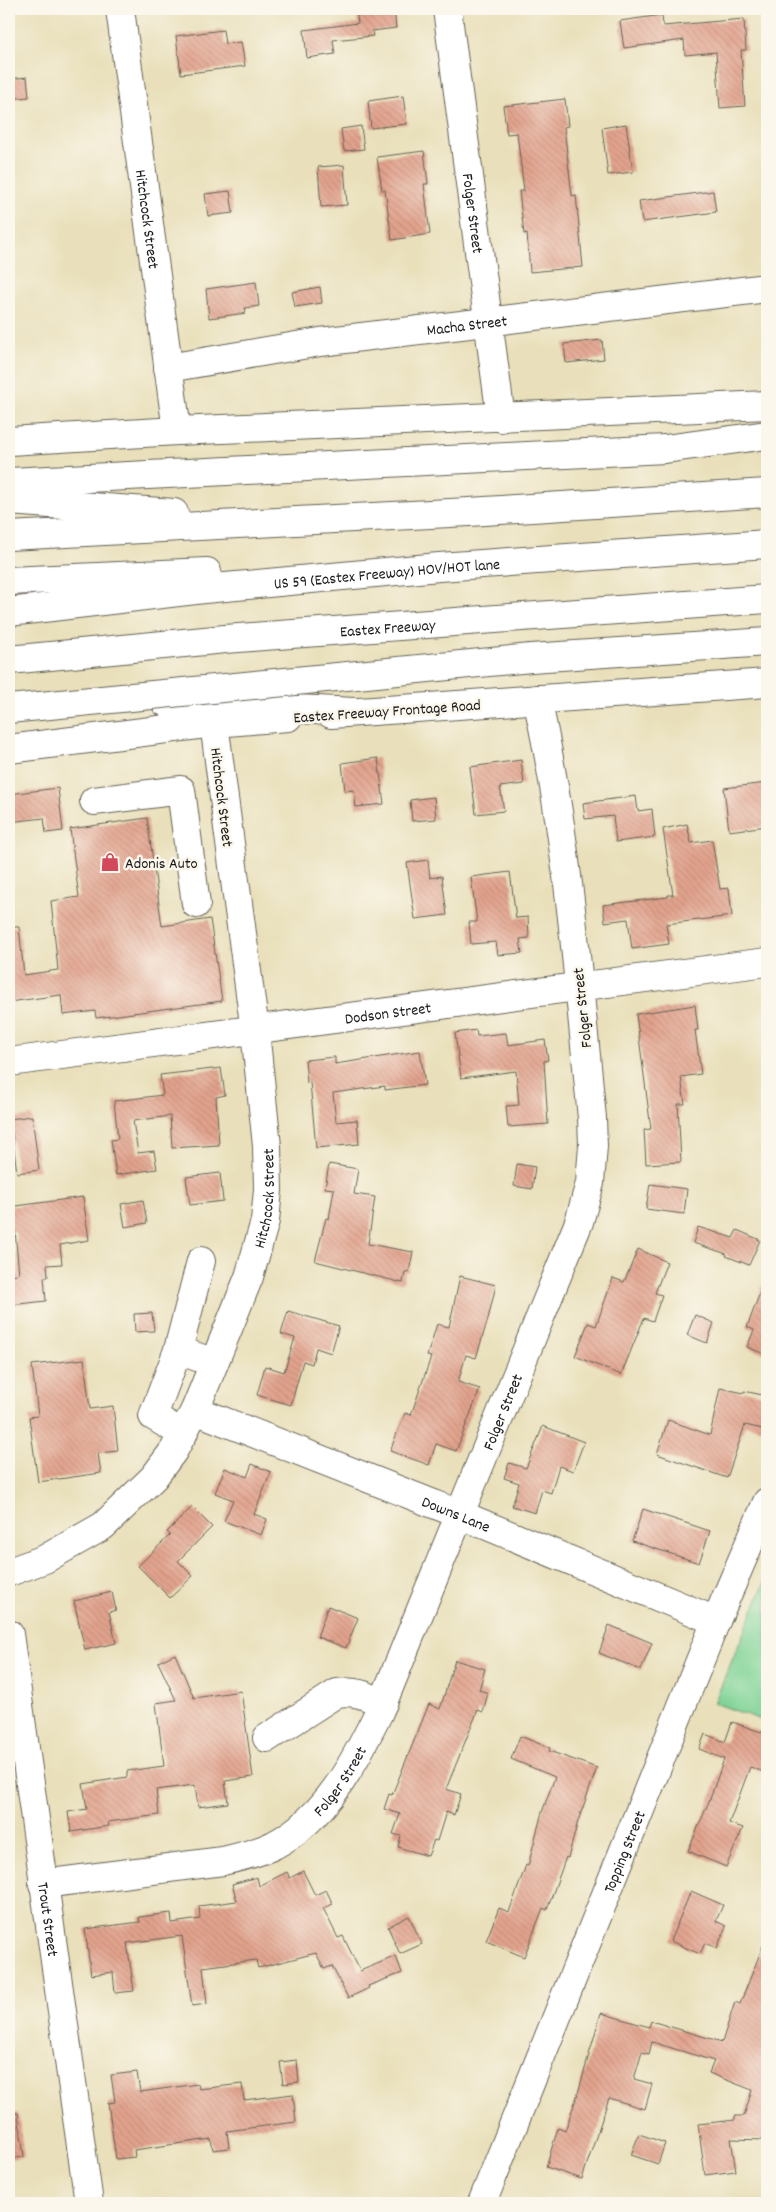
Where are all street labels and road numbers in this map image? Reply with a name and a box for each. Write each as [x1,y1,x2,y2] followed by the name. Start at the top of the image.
[128,168,164,271] street label: Hitchcock Street
[455,172,488,255] street label: Folger Street
[426,310,509,343] street label: Macha Street
[273,554,501,596] street label: US 59 (Eastex Freeway) HOV/HOT lane
[339,614,437,644] street label: Eastex Freeway
[293,694,482,731] street label: Eastex Freeway Frontage Road
[203,746,238,848] street label: Hitchcock Street
[568,966,599,1049] street label: Folger Street
[344,997,433,1032] street label: Dodson Street
[249,1148,282,1251] street label: Hitchcock Street
[478,1371,530,1454] street label: Folger Street
[418,1491,493,1540] street label: Downs Lane
[309,1743,374,1823] street label: Folger Street
[599,1808,653,1897] street label: Topping Street
[30,1881,63,1958] street label: Trout Street

